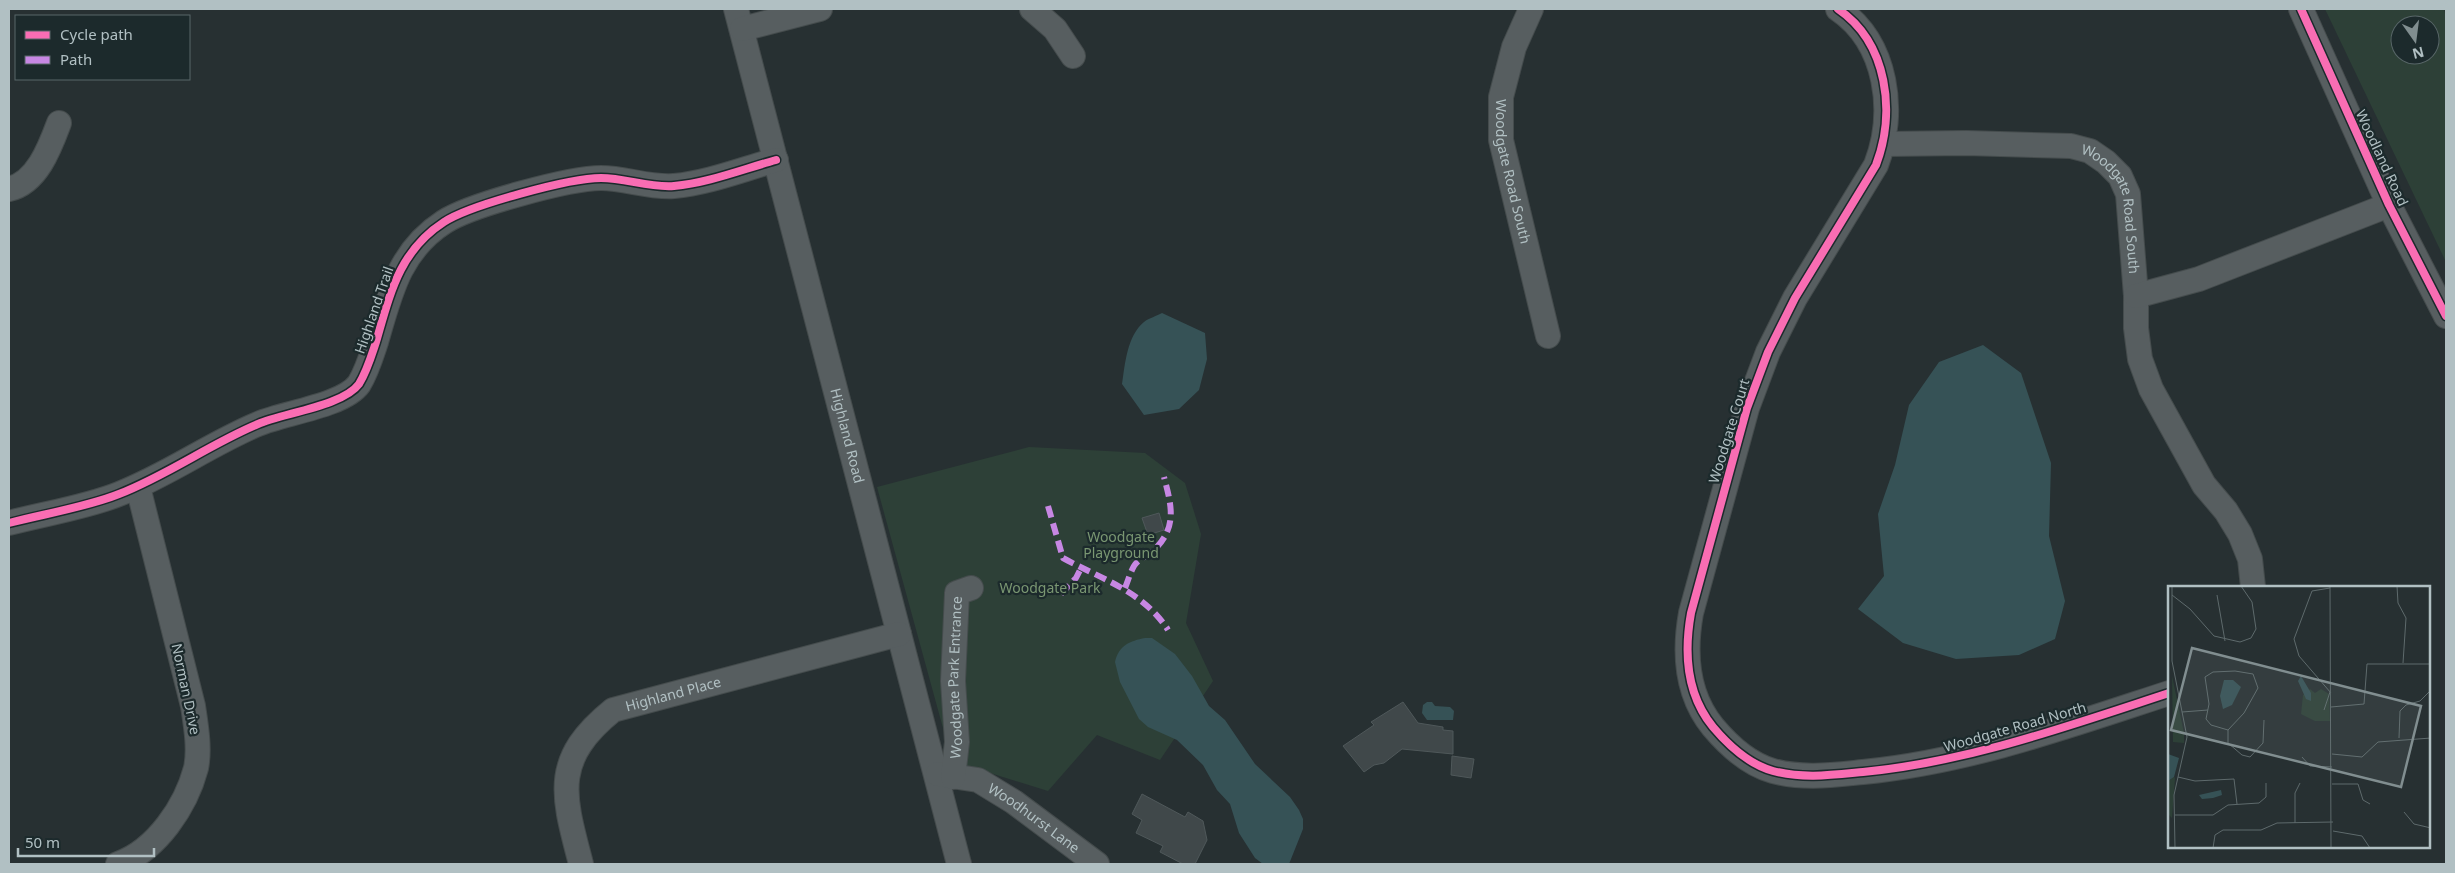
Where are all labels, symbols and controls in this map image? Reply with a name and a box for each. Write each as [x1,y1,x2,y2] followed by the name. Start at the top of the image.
[15,15,190,80] legend
[2390,15,2440,65] north arrow
[60,24,133,44] text: Cycle path
[2410,43,2426,64] text: N
[60,49,92,69] text: Path
[1492,99,1536,246] street label: Woodgate Road South
[2352,107,2413,209] street label: Woodland Road
[2080,139,2144,275] street label: Woodgate Road South
[350,264,397,356] street label: Highland Trail
[1704,376,1753,485] street label: Woodgate Court
[826,386,869,485] street label: Highland Road
[1083,527,1159,562] park label: Woodgate Playground
[1000,578,1101,597] park label: Woodgate Park
[2168,586,2430,848] inset map
[943,595,966,760] street label: Woodgate Park Entrance
[168,642,205,736] street label: Norman Drive
[623,672,723,715] street label: Highland Place
[1941,697,2088,756] street label: Woodgate Road North
[985,778,1084,857] street label: Woodhurst Lane
[18,826,154,858] scale bar
[25,832,60,852] text: 50 m

